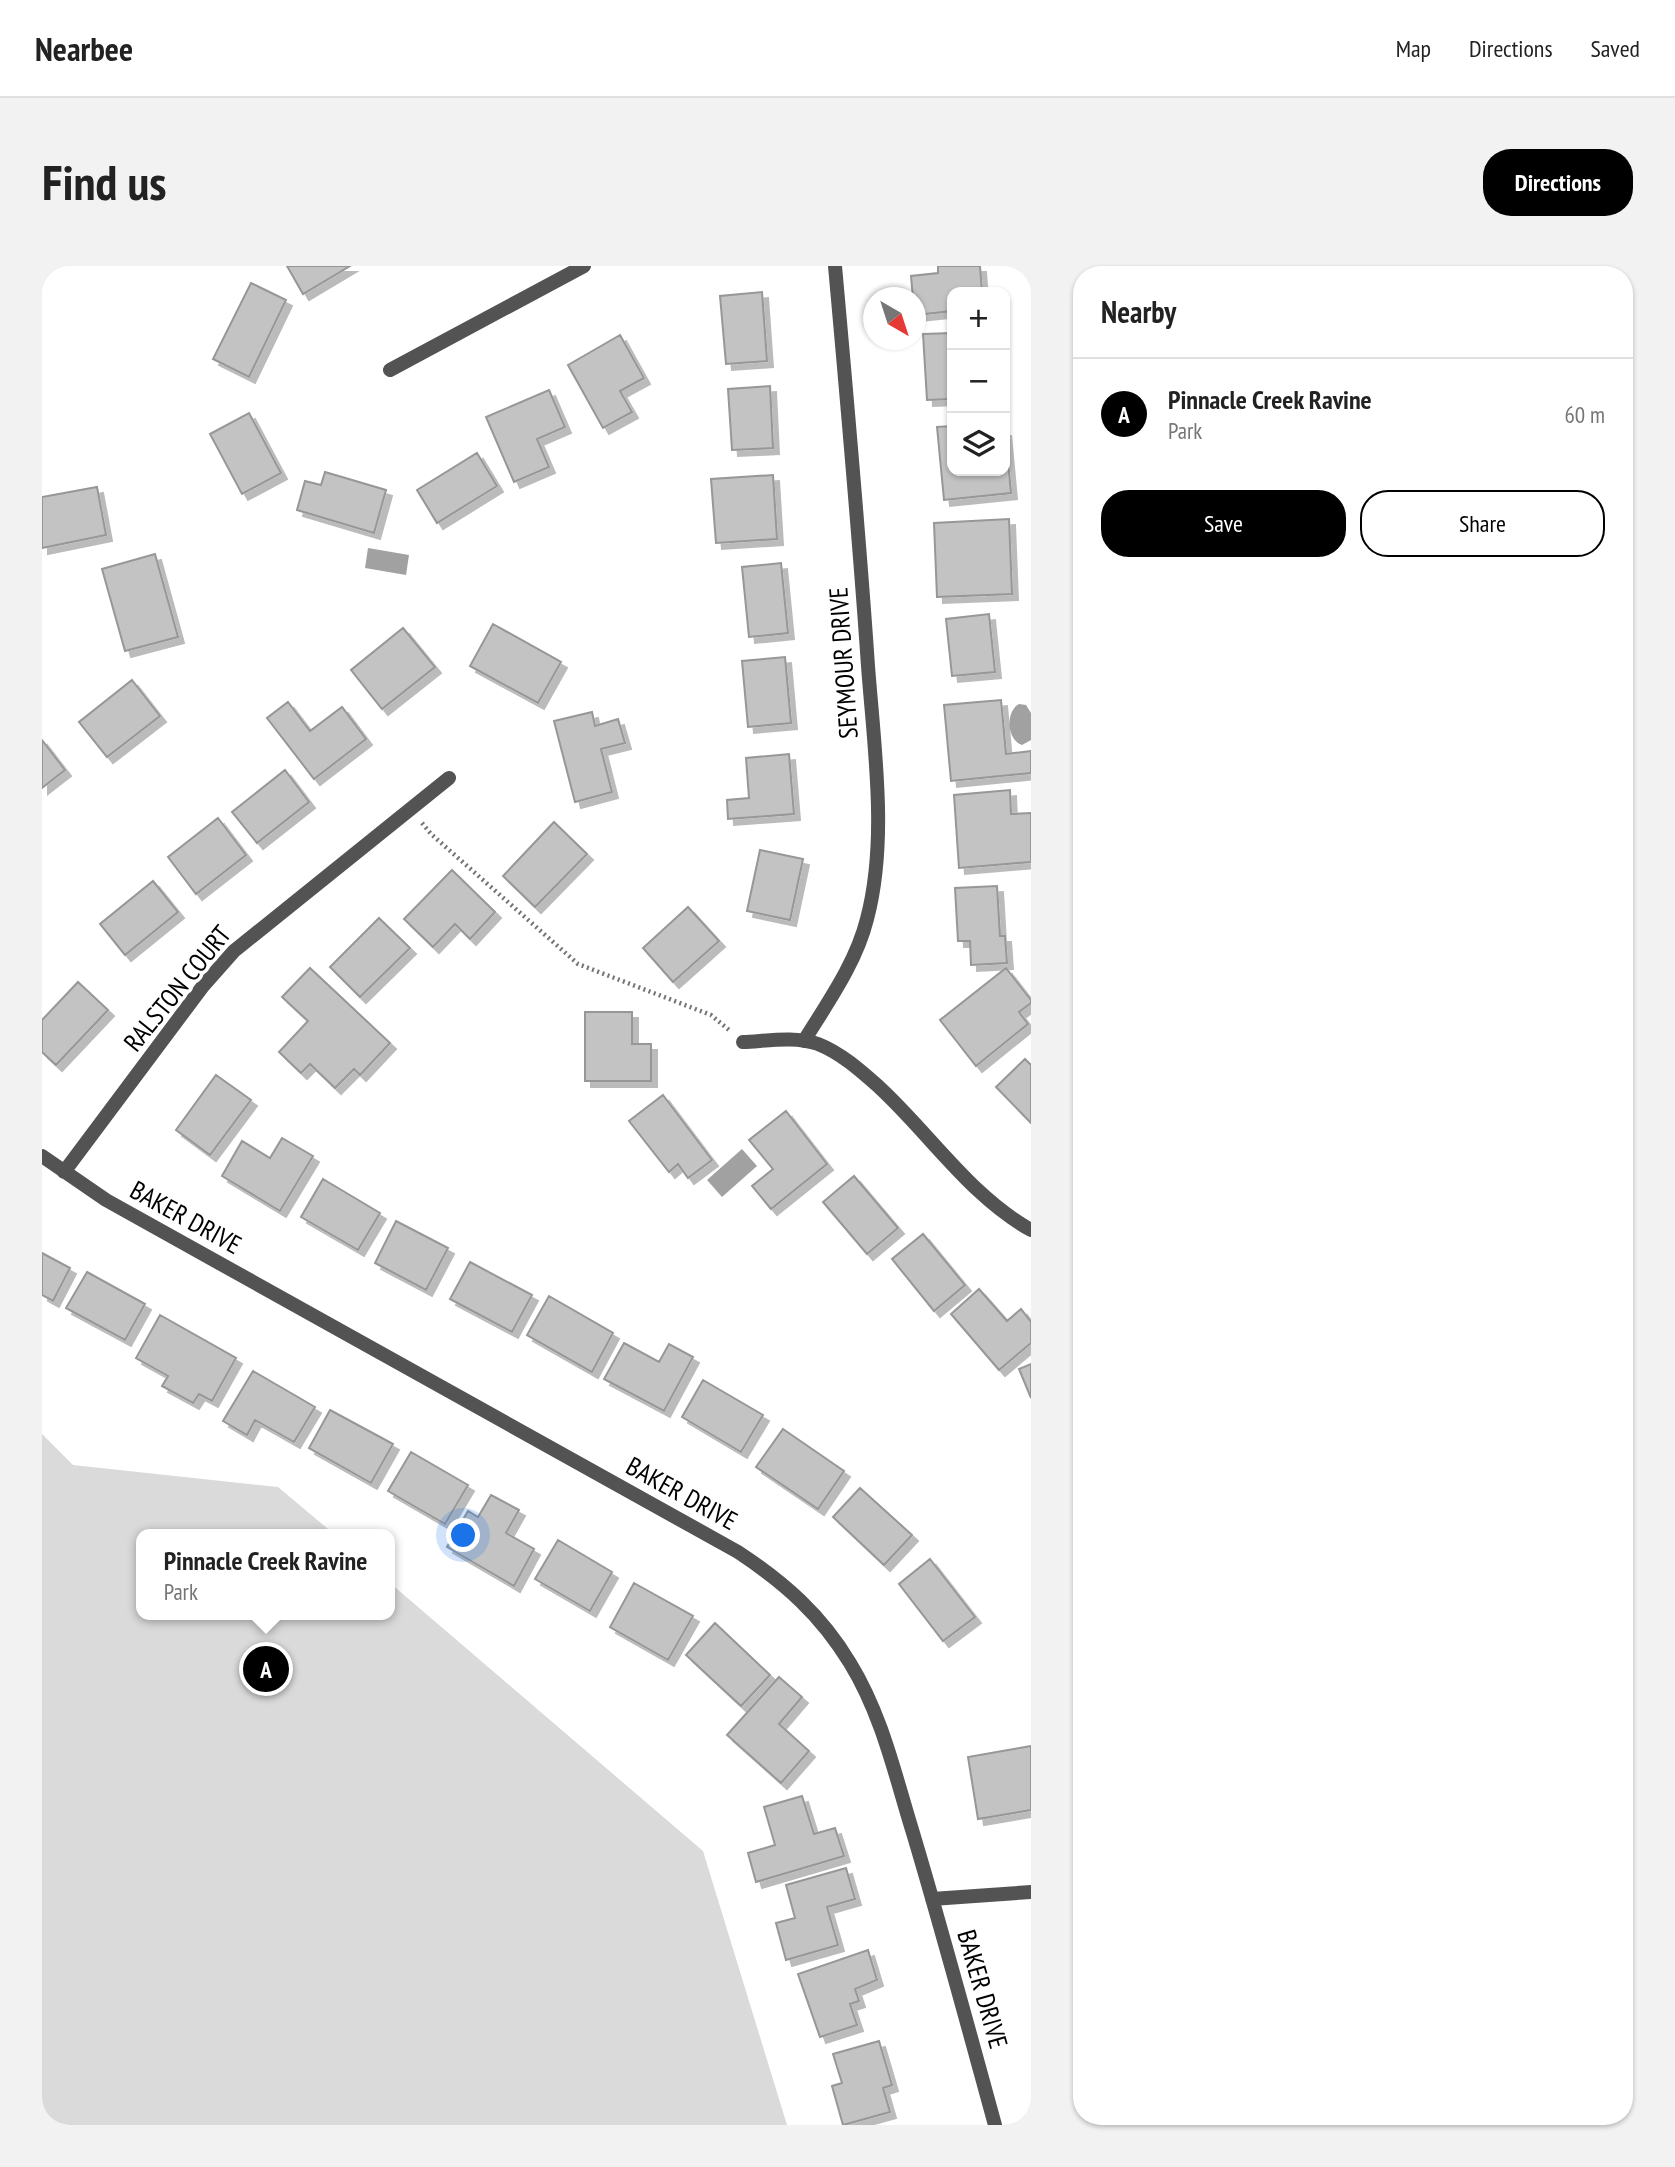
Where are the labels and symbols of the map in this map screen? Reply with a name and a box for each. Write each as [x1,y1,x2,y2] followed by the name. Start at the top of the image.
[863,287,926,350] north arrow
[821,586,865,740] street label: SEYMOUR DRIVE
[116,918,238,1058] street label: RALSTON COURT
[125,1173,247,1261] street label: BAKER DRIVE
[621,1449,743,1537] street label: BAKER DRIVE
[446,1518,480,1552] your location
[243,1643,289,1695] pin: A
[950,1926,1016,2052] street label: BAKER DRIVE

